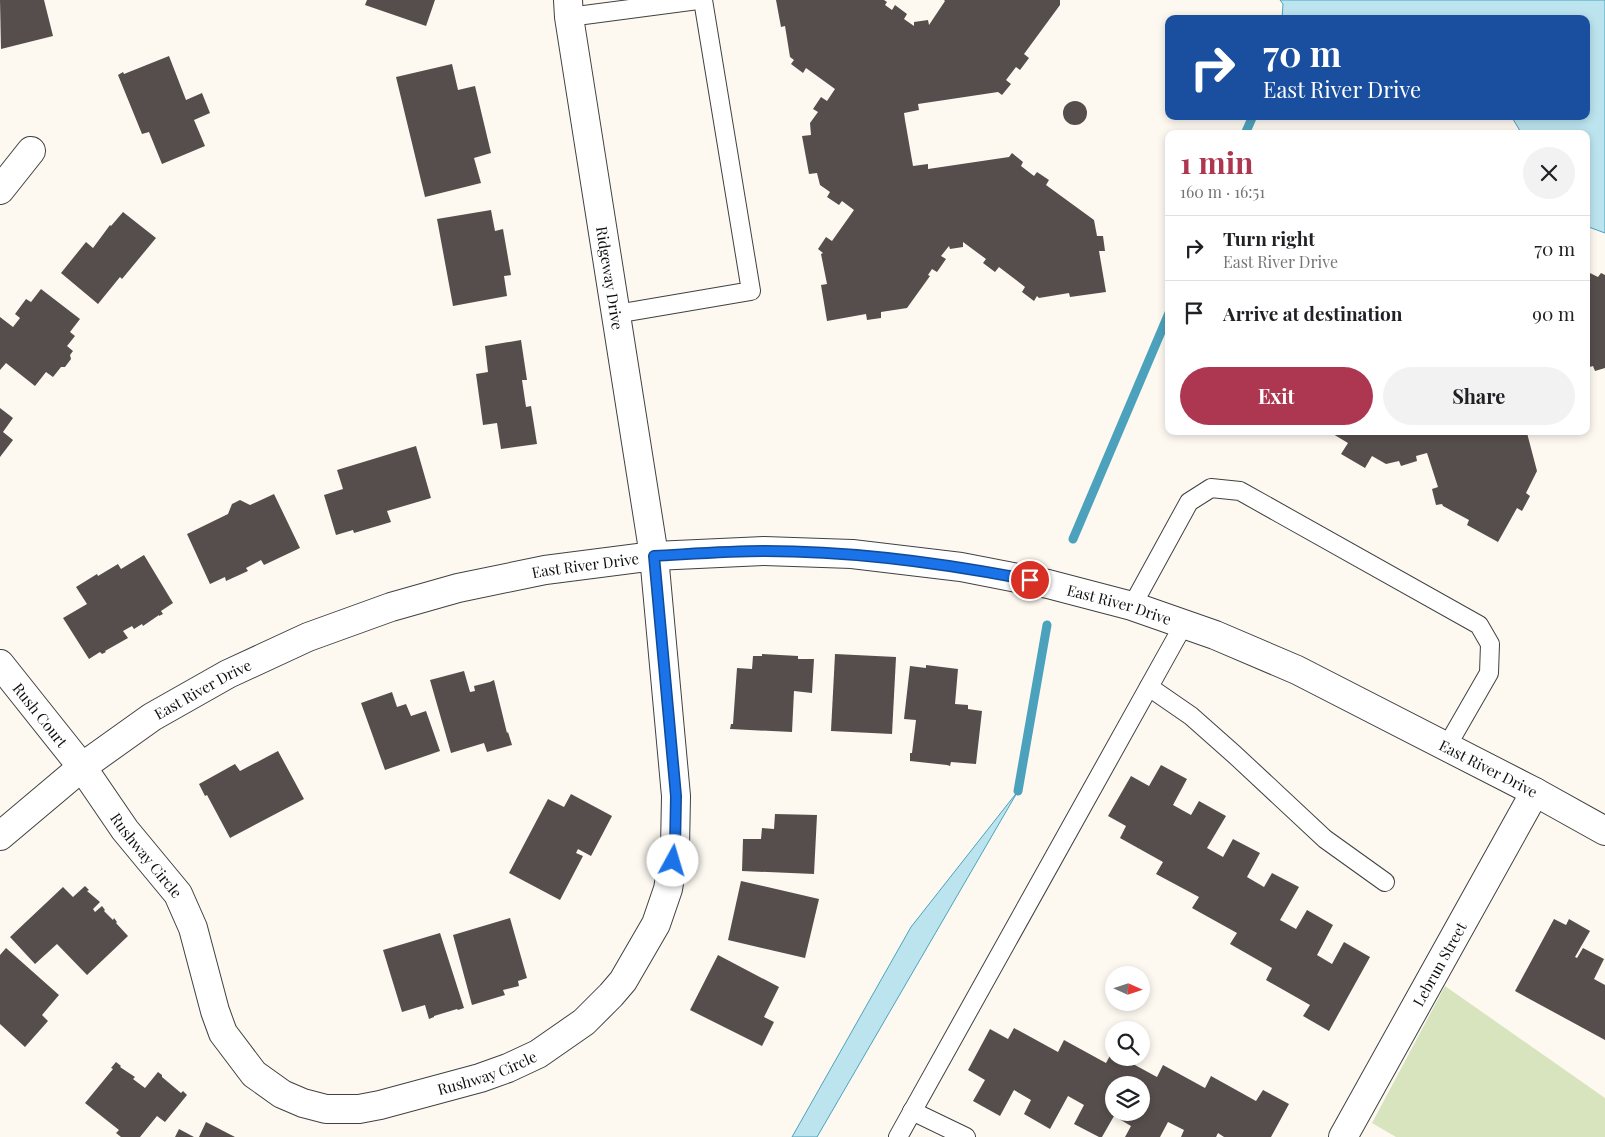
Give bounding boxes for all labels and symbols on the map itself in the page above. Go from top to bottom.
street label: Ridgeway Drive [592,225,628,331]
street label: East River Drive [530,548,640,583]
pin [1009,559,1051,601]
street label: East River Drive [1065,579,1174,629]
street label: East River Drive [150,655,254,724]
street label: Rush Court [9,678,73,752]
street label: East River Drive [1436,735,1541,802]
street label: Rushway Circle [106,809,187,902]
position arrow [646,834,698,886]
street label: Lebrun Street [1408,918,1471,1010]
north arrow [1105,966,1150,1011]
street label: Rushway Circle [435,1046,540,1099]

